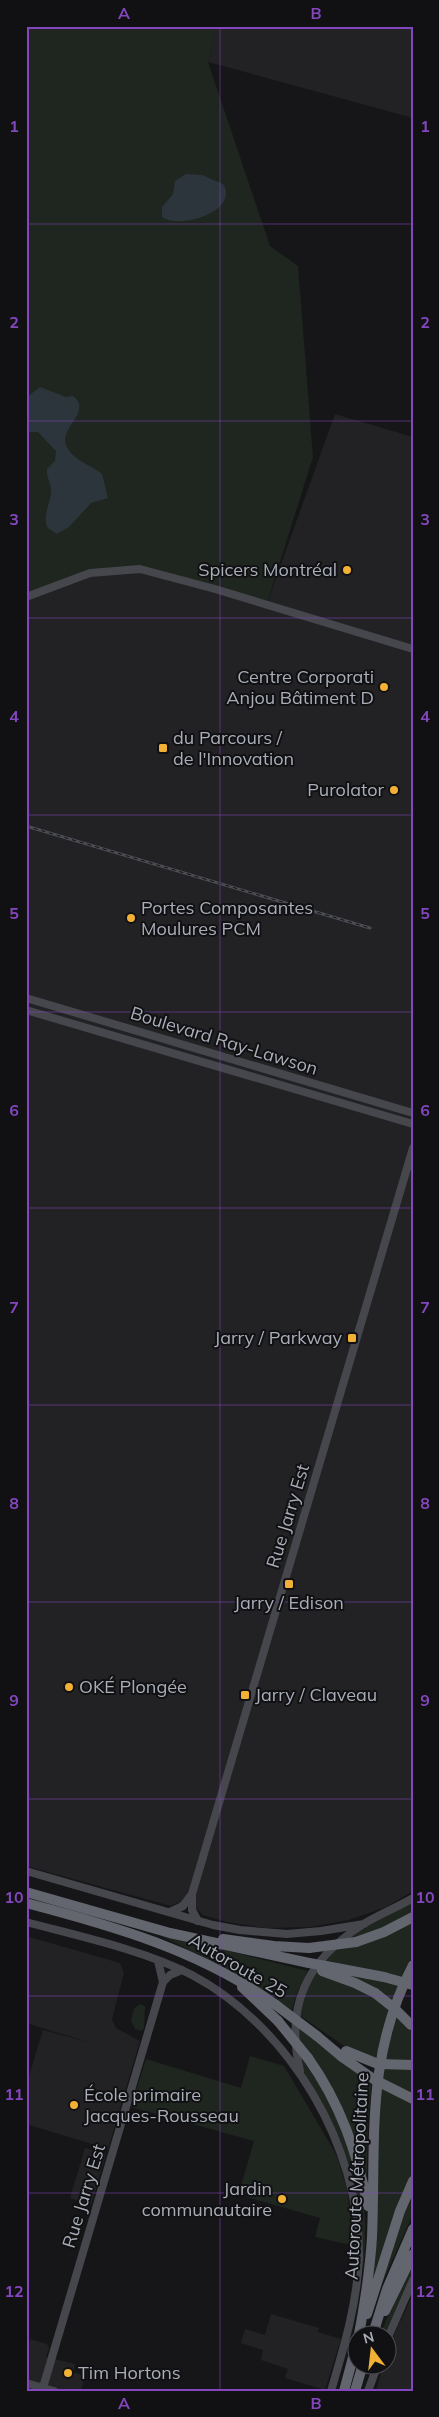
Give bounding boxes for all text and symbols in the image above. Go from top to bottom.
text: A [118,3,130,23]
text: B [310,3,322,23]
text: 1 [9,116,19,136]
text: 1 [420,116,430,136]
text: 2 [9,312,19,332]
text: 2 [420,312,430,332]
text: 3 [9,509,19,529]
text: 3 [420,509,430,529]
place label: Spicers Montréal [198,558,337,581]
marker: Spicers Montréal [341,564,353,576]
place label: Centre Corporati Anjou Bâtiment D [226,665,374,709]
marker: Centre Corporati Anjou Bâtiment D [378,681,390,693]
text: 4 [9,706,19,726]
text: 4 [420,706,430,726]
place label: du Parcours / de l'Innovation [173,726,294,770]
marker: du Parcours / de l'Innovation [157,742,169,754]
place label: Purolator [307,778,384,801]
marker: Purolator [388,784,400,796]
place label: Portes Composantes Moulures PCM [141,896,313,940]
text: 5 [9,903,19,923]
text: 5 [420,903,430,923]
marker: Portes Composantes Moulures PCM [125,912,137,924]
street label: Boulevard Ray-Lawson [128,1001,321,1080]
text: 6 [9,1100,19,1120]
text: 6 [420,1100,430,1120]
text: 7 [9,1297,19,1317]
text: 7 [420,1297,430,1317]
place label: Jarry / Parkway [214,1326,342,1349]
marker: Jarry / Parkway [346,1332,358,1344]
street label: Rue Jarry Est [261,1461,314,1571]
text: 8 [9,1493,19,1513]
text: 8 [420,1493,430,1513]
marker: Jarry / Edison [283,1578,295,1590]
place label: Jarry / Edison [234,1591,344,1614]
place label: OKÉ Plongée [79,1675,187,1698]
marker: OKÉ Plongée [63,1681,75,1693]
place label: Jarry / Claveau [255,1683,377,1706]
marker: Jarry / Claveau [239,1689,251,1701]
text: 9 [9,1690,19,1710]
text: 9 [420,1690,430,1710]
text: 10 [4,1887,24,1907]
text: 10 [415,1887,435,1907]
street label: Autoroute 25 [185,1928,292,2003]
street label: Autoroute Métropolitaine [340,2072,373,2280]
place label: École primaire Jacques-Rousseau [84,2083,239,2127]
text: 11 [4,2084,24,2104]
text: 11 [415,2084,435,2104]
marker: École primaire Jacques-Rousseau [68,2099,80,2111]
street label: Rue Jarry Est [57,2141,110,2251]
place label: Jardin communautaire [142,2177,272,2221]
marker: Jardin communautaire [276,2193,288,2205]
text: 12 [4,2281,24,2301]
text: 12 [415,2281,435,2301]
north arrow [346,2324,396,2374]
text: N [361,2327,376,2348]
place label: Tim Hortons [78,2361,181,2384]
marker: Tim Hortons [62,2367,74,2379]
text: A [118,2393,130,2413]
text: B [310,2393,322,2413]

